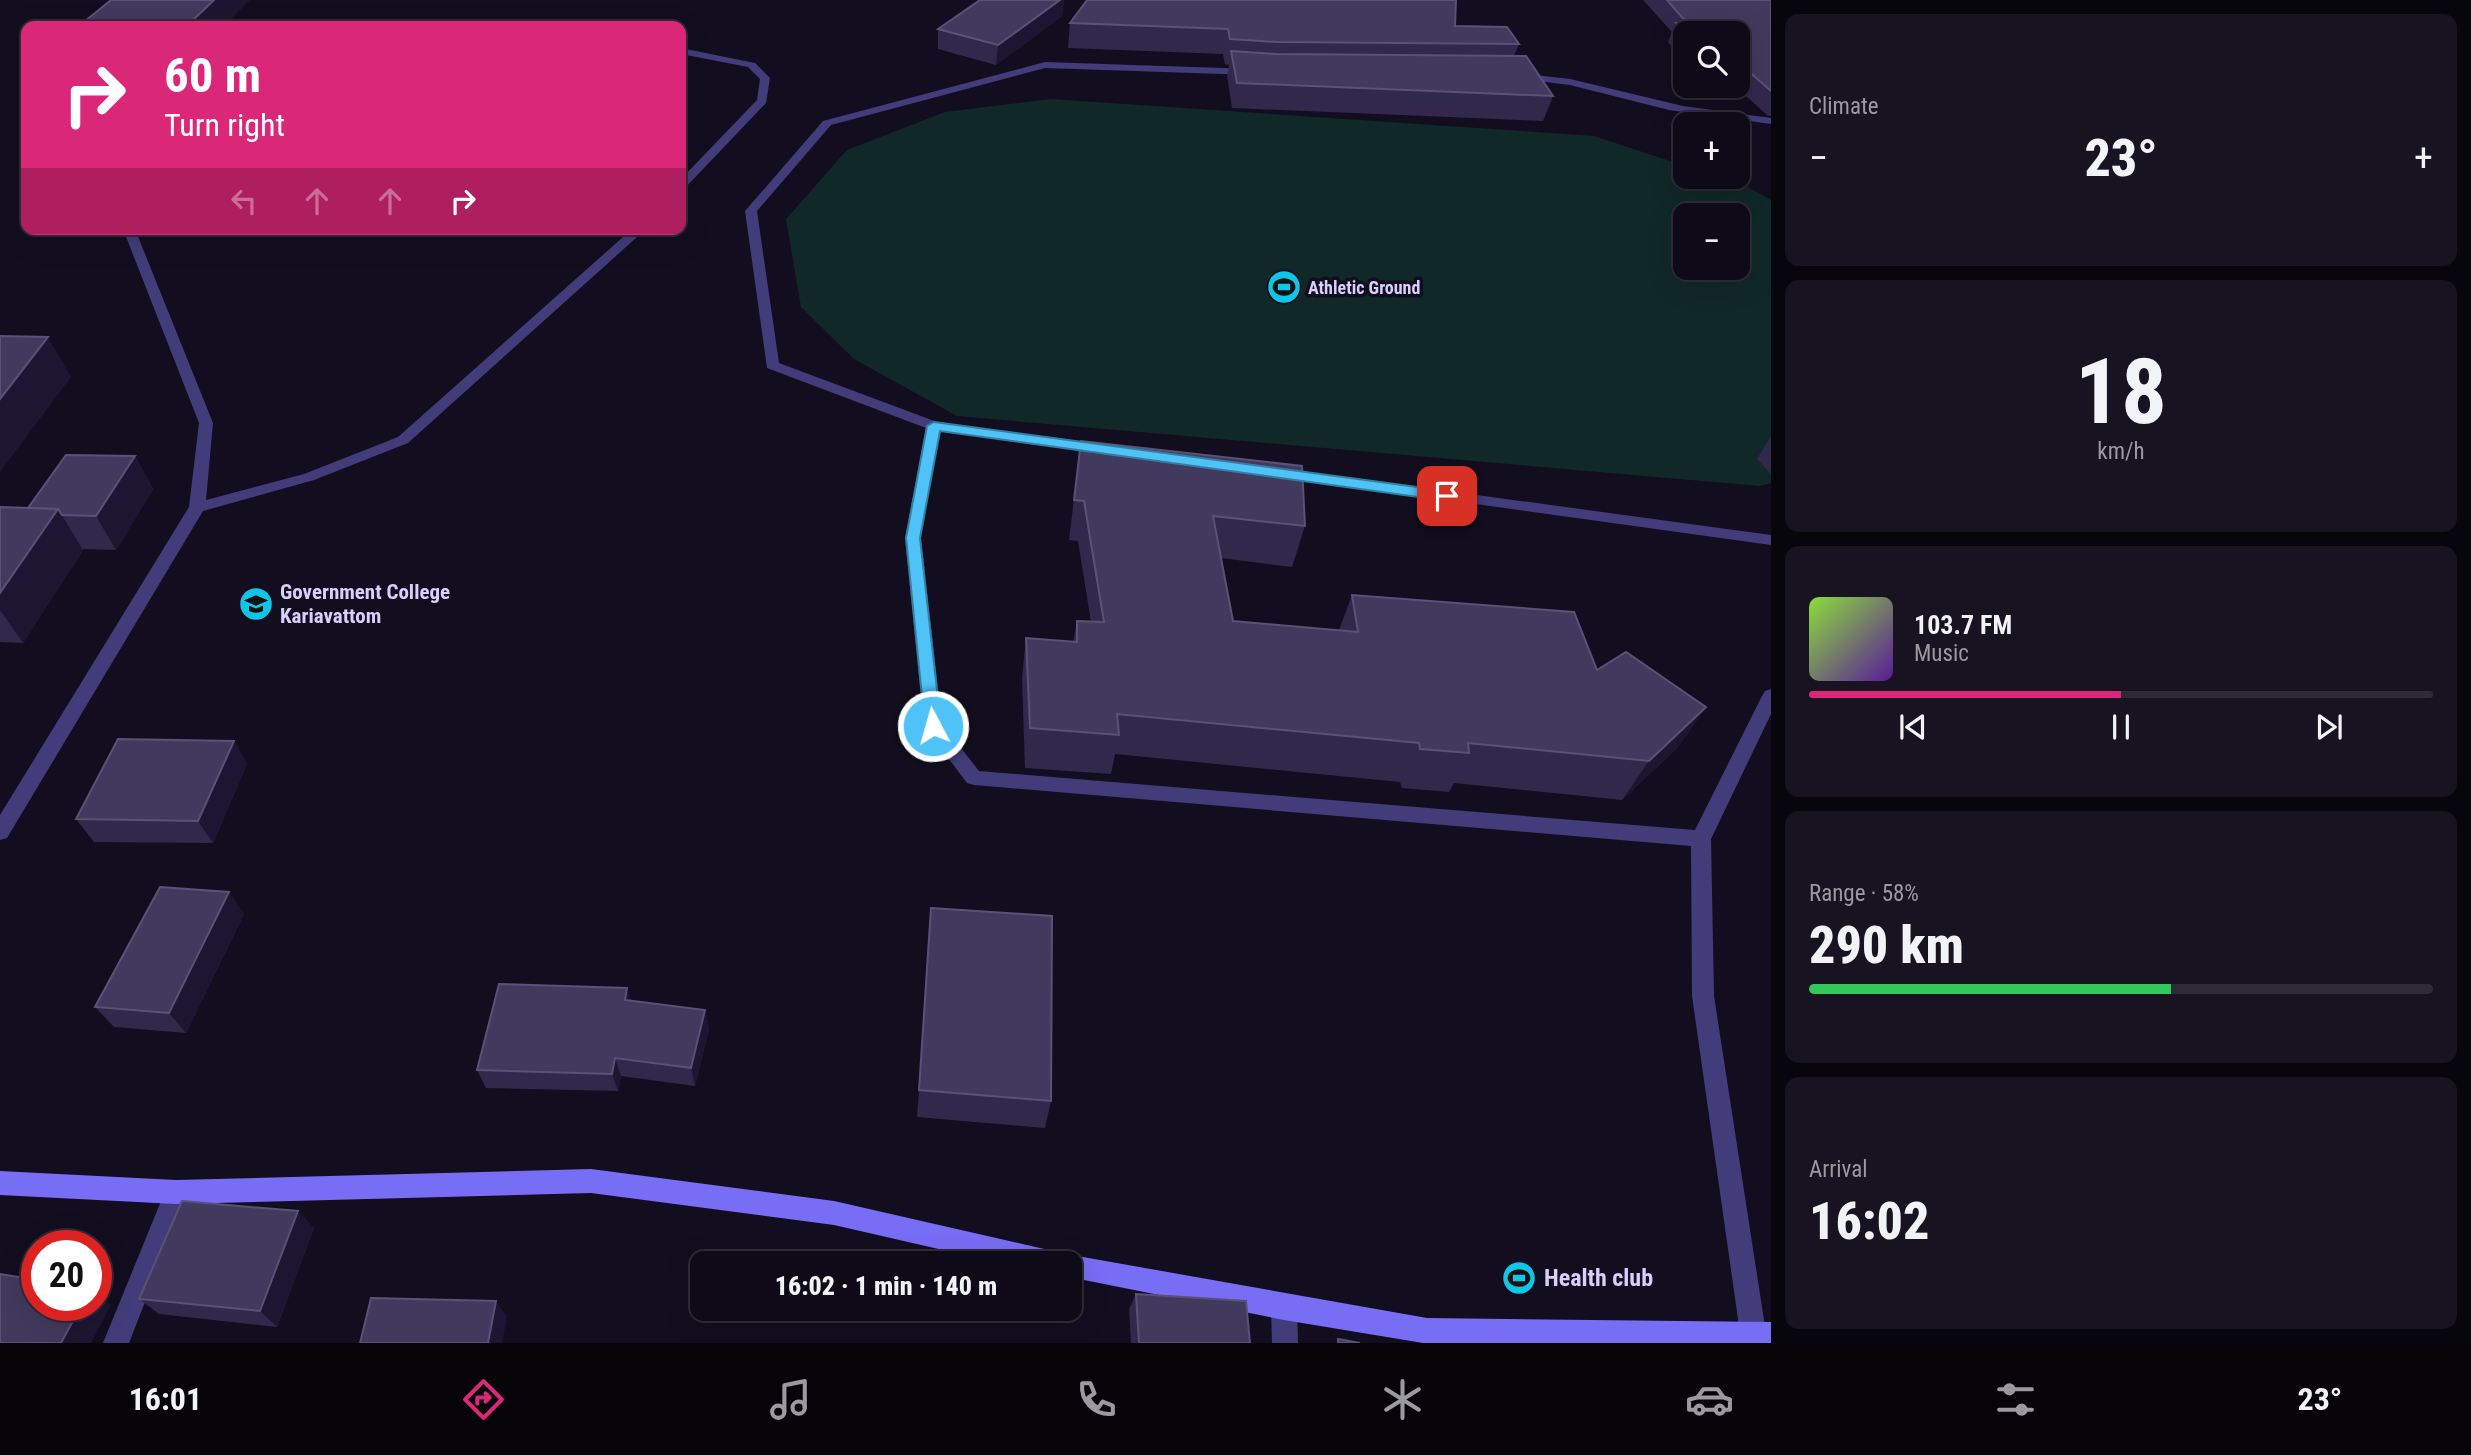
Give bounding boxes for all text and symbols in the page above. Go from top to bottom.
map controls [1673,21,1750,280]
button: search [1673,21,1750,98]
text: 60 m [164,47,261,104]
icon: right [49,49,140,140]
text: Climate [1809,93,1879,120]
text: Turn right [164,106,285,144]
button: + [1673,112,1750,189]
text: 23° [2084,128,2158,189]
text: − [1809,136,1828,180]
text: + [2414,136,2433,180]
icon: left [225,182,263,220]
icon: ahead [298,182,336,220]
icon: ahead [371,182,409,220]
icon: right [444,182,482,220]
button: − [1673,203,1750,280]
sports icon: Athletic Ground [1265,268,1303,306]
place label: Athletic Ground [1308,277,1420,298]
text: 18 [2075,339,2167,445]
text: km/h [2097,438,2145,465]
pin [1417,466,1477,526]
icon: arrive [1428,477,1466,515]
place label: Government College Kariavattom [280,580,450,628]
school or university icon: Government College Kariavattom [237,585,275,623]
text: 103.7 FM [1914,610,2012,640]
text: Music [1914,640,1969,667]
position arrow [896,689,970,763]
icon: previous [1894,708,1932,746]
icon: pause [2102,708,2140,746]
icon: next [2310,708,2348,746]
text: Range · 58% [1809,880,1919,907]
text: 290 km [1809,915,1964,976]
text: Arrival [1809,1156,1868,1183]
text: 16:02 [1809,1191,1929,1252]
speed limit sign: 20 [21,1230,112,1321]
sports icon: Health club [1500,1259,1538,1297]
place label: Health club [1544,1264,1653,1292]
text: 16:02 · 1 min · 140 m [775,1271,997,1301]
icon: directions [459,1375,508,1424]
icon: music [766,1375,815,1424]
icon: phone [1072,1375,1121,1424]
icon: climate [1378,1375,1427,1424]
icon: car [1685,1375,1734,1424]
icon: filters [1991,1375,2040,1424]
text: 16:01 [129,1380,202,1418]
text: 23° [2298,1380,2342,1418]

